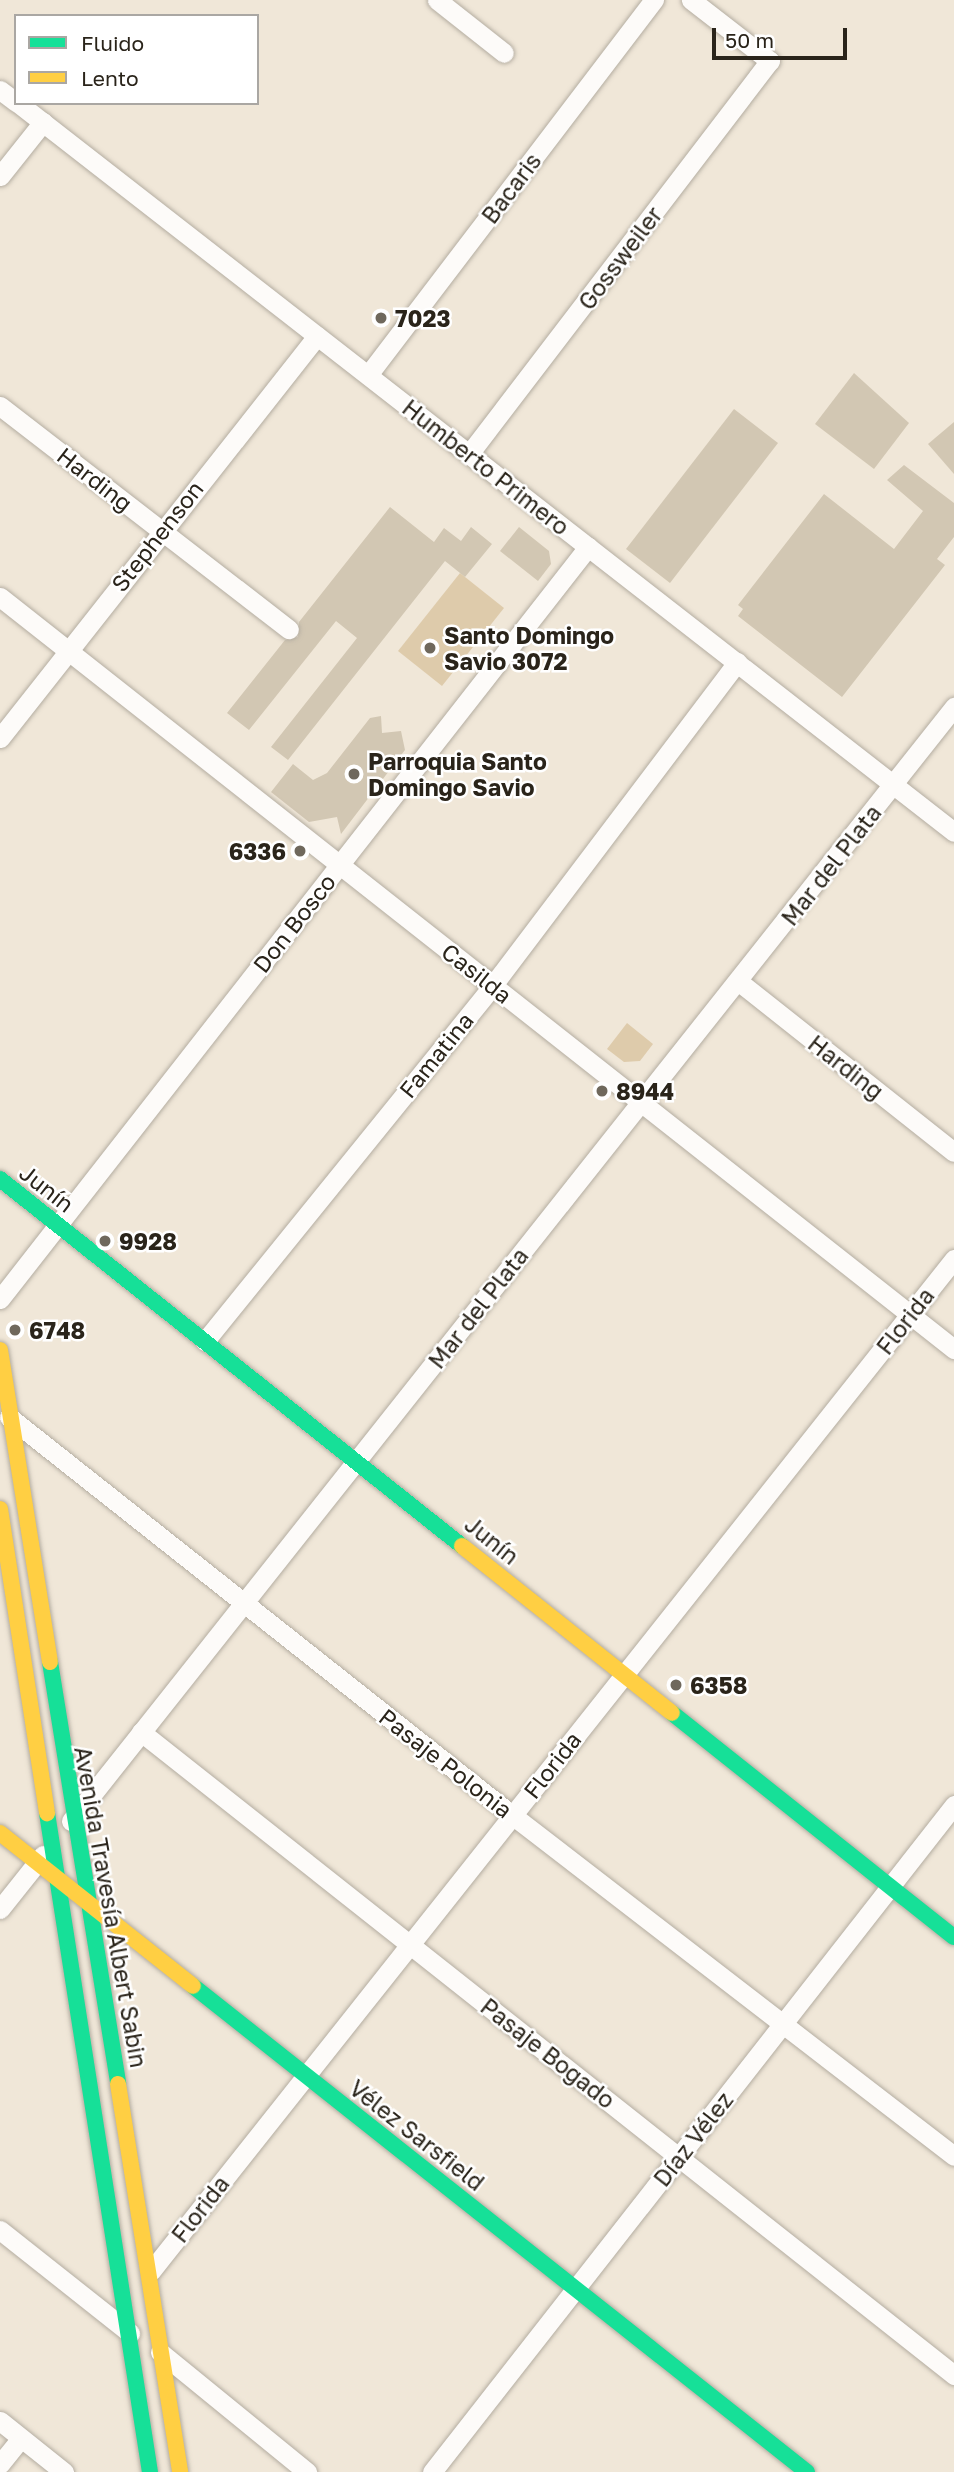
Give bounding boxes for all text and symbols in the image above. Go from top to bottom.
legend [14,14,259,105]
scale bar [716,14,851,58]
text: 50 m [725,27,774,53]
text: Fluido [81,30,144,56]
text: Lento [81,65,139,91]
street label: Bacaris [476,147,546,229]
street label: Gossweiler [572,201,668,315]
place label: 7023 [395,304,451,332]
marker: 7023 [373,310,389,326]
street label: Humberto Primero [397,393,575,541]
street label: Harding [52,441,138,517]
street label: Stephenson [105,475,209,597]
place label: Santo Domingo Savio 3072 [444,621,614,675]
marker: Santo Domingo Savio 3072 [422,640,438,656]
place label: Parroquia Santo Domingo Savio [368,747,547,801]
marker: Parroquia Santo Domingo Savio [346,766,362,782]
street label: Mar del Plata [775,799,887,931]
place label: 6336 [229,837,286,865]
marker: 6336 [292,843,308,859]
street label: Don Bosco [247,868,341,978]
street label: Casilda [436,937,518,1009]
street label: Famatina [393,1007,479,1103]
street label: Harding [803,1029,889,1105]
place label: 8944 [616,1077,674,1105]
marker: 8944 [594,1083,610,1099]
street label: Junín [14,1158,80,1218]
place label: 9928 [119,1227,177,1255]
marker: 9928 [97,1233,113,1249]
street label: Mar del Plata [422,1242,534,1374]
street label: Florida [870,1282,940,1360]
place label: 6748 [29,1316,85,1344]
marker: 6748 [7,1322,23,1338]
street label: Junín [460,1510,524,1570]
place label: 6358 [690,1671,747,1699]
marker: 6358 [668,1677,684,1693]
street label: Pasaje Polonia [374,1703,518,1823]
street label: Florida [517,1726,587,1804]
street label: Avenida Travesía Albert Sabin [69,1744,153,2070]
street label: Pasaje Bogado [475,1992,621,2114]
street label: Vélez Sarsfield [344,2074,490,2196]
street label: Díaz Vélez [648,2086,738,2192]
street label: Florida [165,2170,235,2248]

